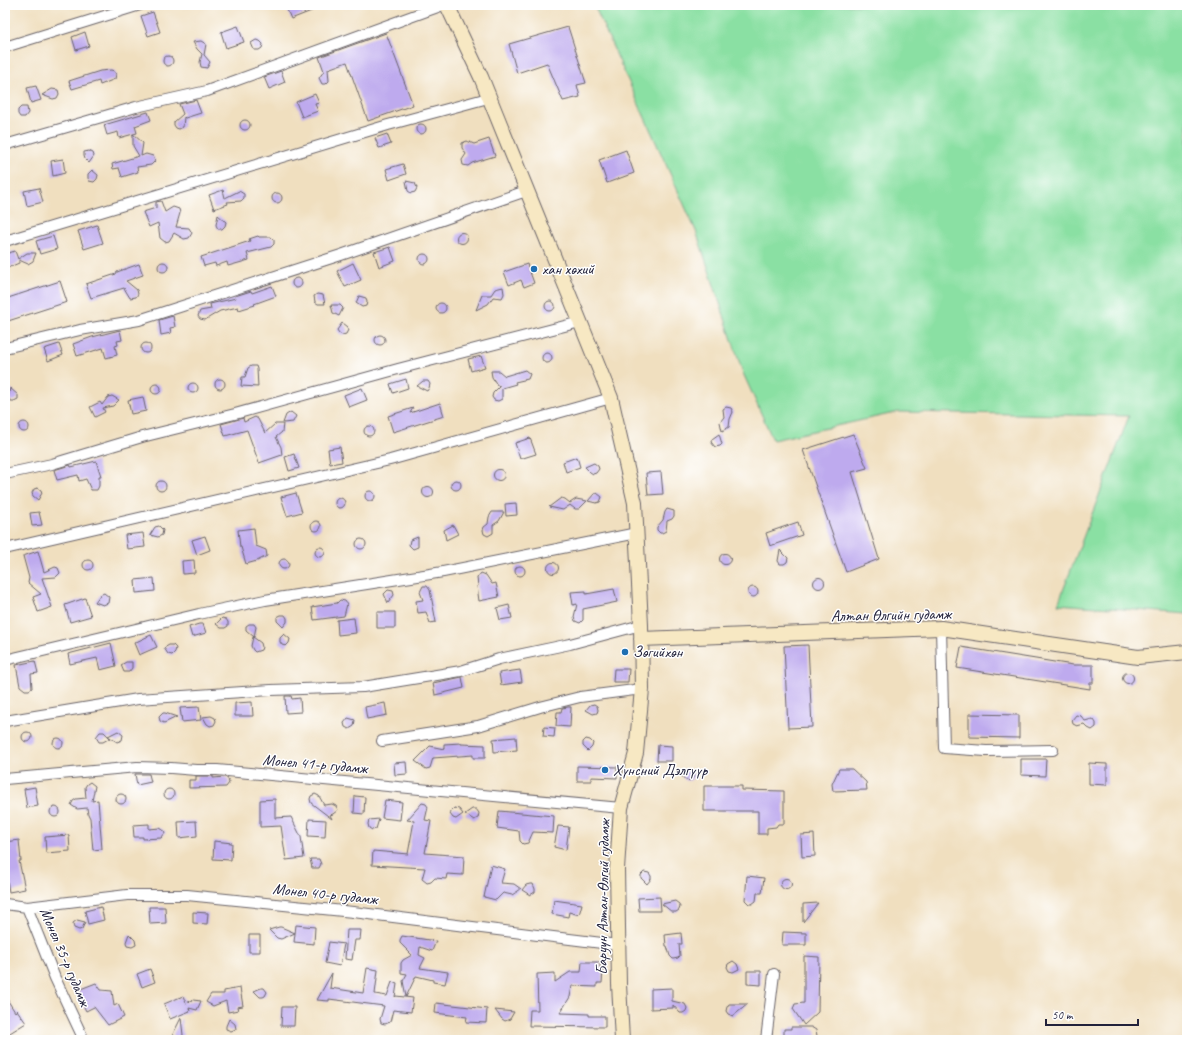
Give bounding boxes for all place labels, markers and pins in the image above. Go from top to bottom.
place label: хан хөхий [542,259,595,279]
marker: хан хөхий [529,264,539,274]
place label: Зөгийхөн [633,642,684,662]
marker: Зөгийхөн [620,647,630,657]
place label: Хүнсний Дэлгүүр [613,760,708,780]
marker: Хүнсний Дэлгүүр [600,765,610,775]

